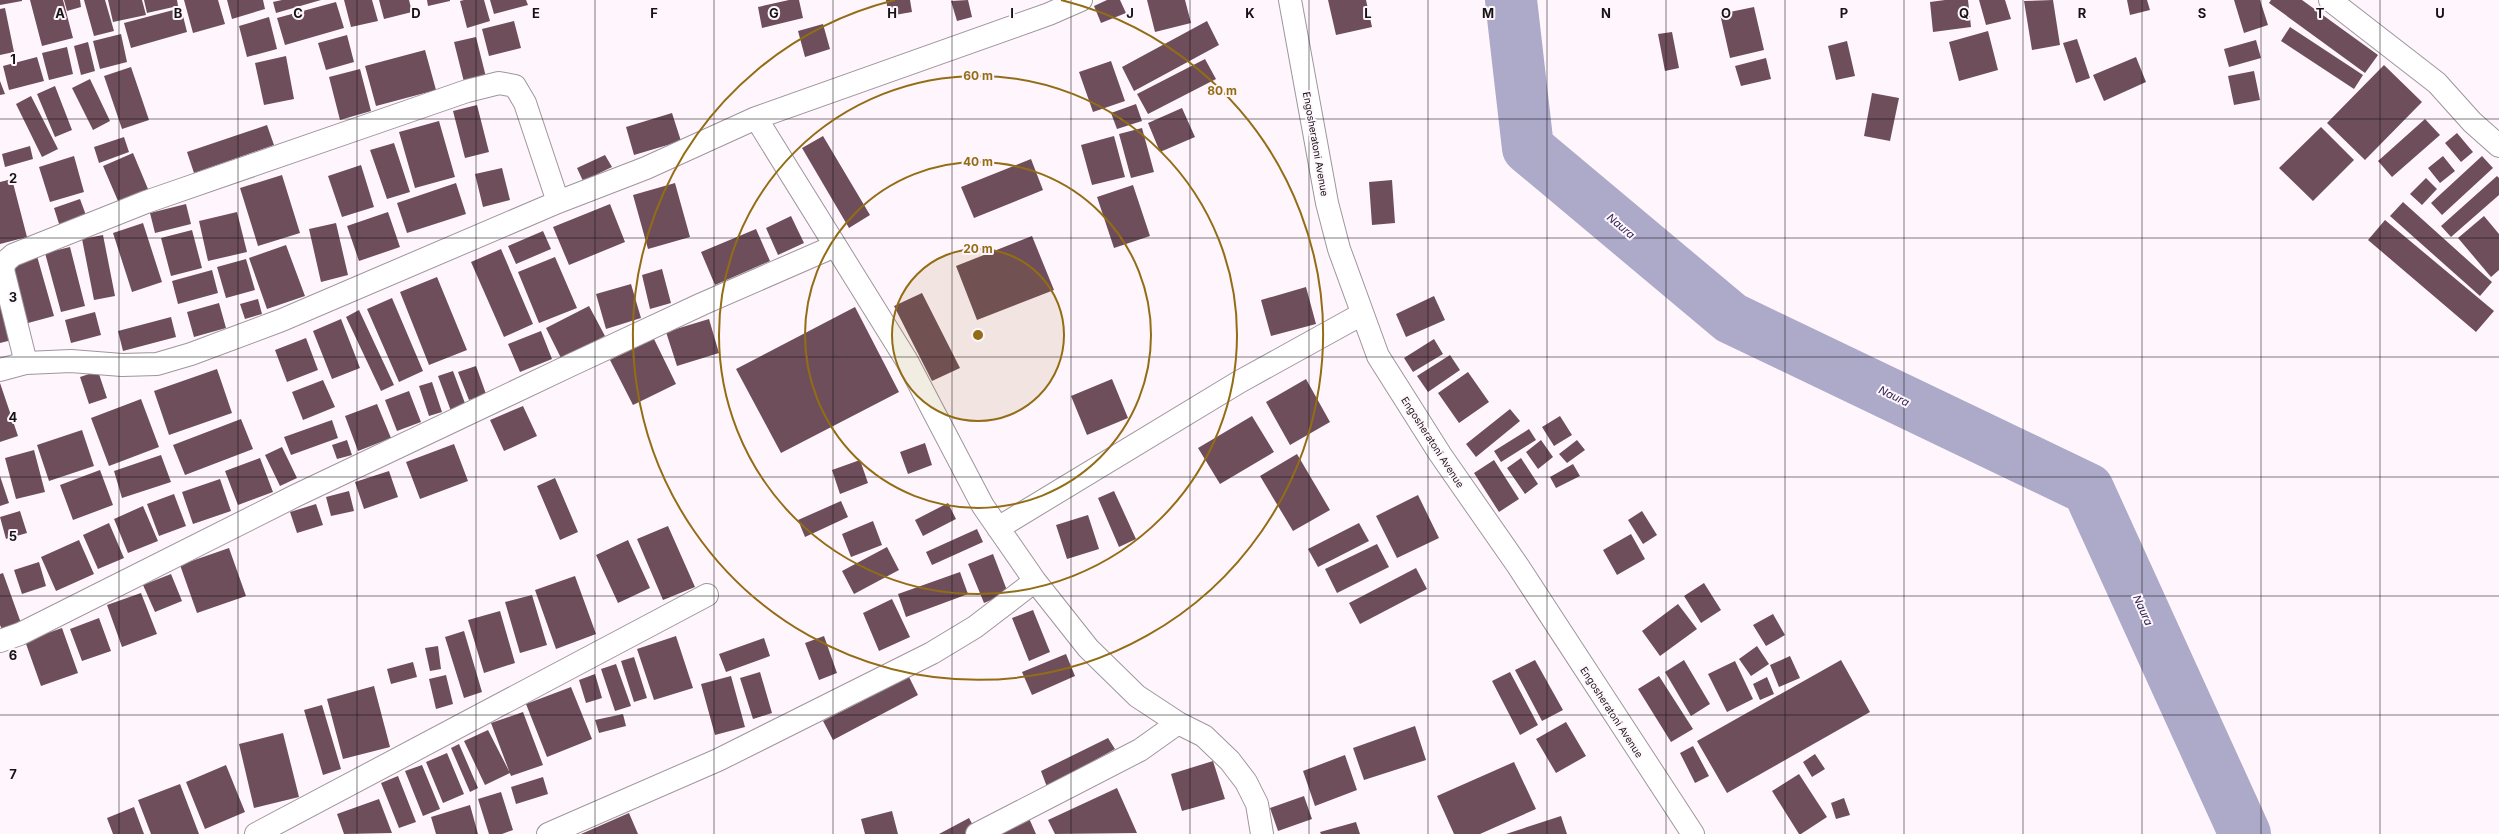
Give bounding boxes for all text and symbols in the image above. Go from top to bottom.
text: A [55,5,65,21]
text: B [174,5,183,21]
text: C [293,5,303,21]
text: D [411,5,421,21]
text: E [532,5,540,21]
text: F [650,5,658,21]
text: G [769,5,779,21]
text: H [887,5,897,21]
text: I [1010,5,1014,21]
text: J [1126,5,1134,21]
text: K [1245,5,1255,21]
text: L [1364,5,1372,21]
text: M [1482,5,1494,21]
text: N [1601,5,1611,21]
text: O [1721,5,1731,21]
text: P [1840,5,1848,21]
text: Q [1959,5,1969,21]
text: R [2078,5,2087,21]
text: S [2198,5,2206,21]
text: T [2316,5,2325,21]
text: U [2435,5,2445,21]
text: 1 [10,51,16,67]
text: 60 m [963,68,993,83]
text: 80 m [1207,83,1237,98]
street label: Engosheratoni Avenue [1301,91,1331,197]
text: 40 m [963,154,993,169]
text: 2 [9,170,17,186]
water label: Naura [1604,210,1638,242]
text: 20 m [963,241,993,256]
text: 3 [9,289,17,305]
centre of rings [971,328,985,342]
water label: Naura [1876,383,1912,409]
street label: Engosheratoni Avenue [1399,394,1467,490]
text: 4 [9,409,18,425]
text: 5 [9,528,17,544]
water label: Naura [2130,592,2156,628]
text: 6 [9,647,17,663]
street label: Engosheratoni Avenue [1578,664,1646,760]
text: 7 [9,766,17,782]

